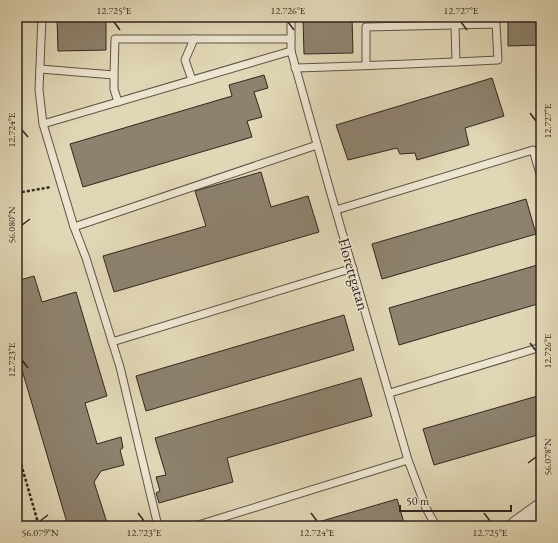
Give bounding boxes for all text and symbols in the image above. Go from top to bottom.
text: 12.725°E [97,4,132,17]
text: 12.726°E [271,4,306,17]
text: 12.727°E [444,4,479,17]
text: 12.727°E [541,103,554,138]
text: 12.724°E [5,112,18,147]
text: 56.080°N [5,206,18,244]
street label: Florettgatan [333,235,374,314]
text: 12.726°E [541,333,554,368]
text: 12.723°E [5,342,18,377]
text: 56.078°N [541,438,554,476]
scale bar [400,487,511,513]
text: 50 m [406,493,430,509]
text: 56.079°N [21,526,59,539]
text: 12.723°E [127,526,162,539]
text: 12.724°E [300,526,335,539]
text: 12.725°E [473,526,508,539]

